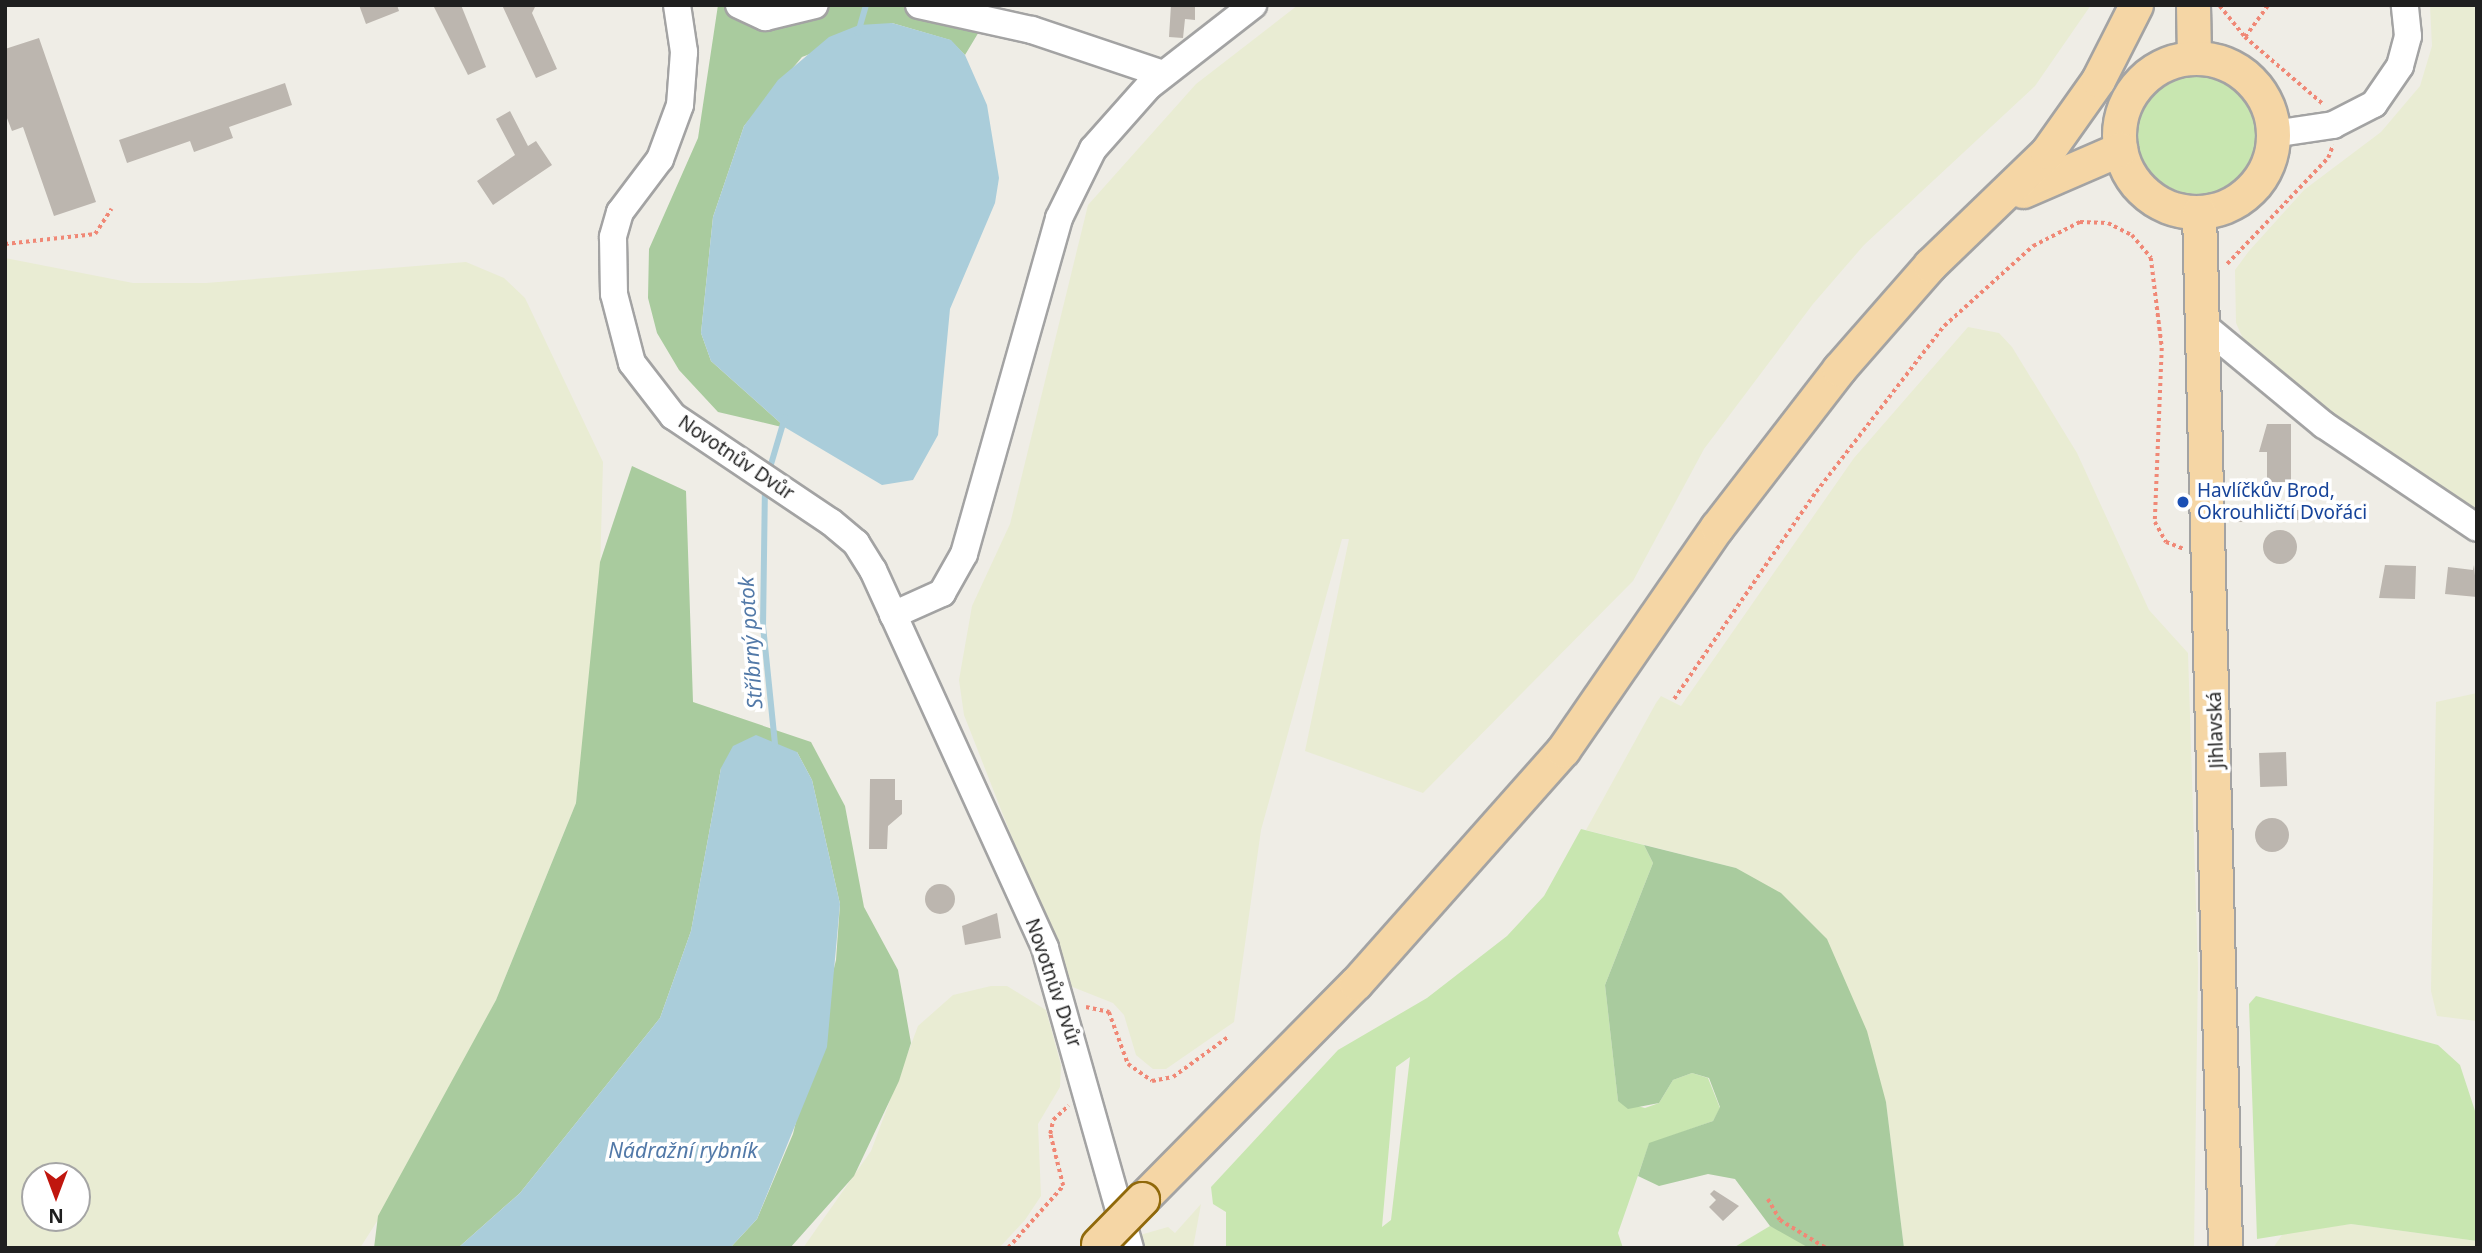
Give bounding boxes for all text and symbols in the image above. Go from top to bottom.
street label: Novotnův Dvůr [674,411,798,505]
place label: Havlíčkův Brod, Okrouhličtí Dvořáci [2197,480,2367,524]
marker: Havlíčkův Brod, Okrouhličtí Dvořáci [2175,494,2191,510]
water label: Stříbrný potok [733,576,767,710]
street label: Jihlavská [2203,691,2229,769]
street label: Novotnův Dvůr [1020,916,1086,1050]
water label: Nádražní rybník [608,1137,758,1163]
north arrow [21,1162,91,1232]
text: N [48,1203,64,1229]

